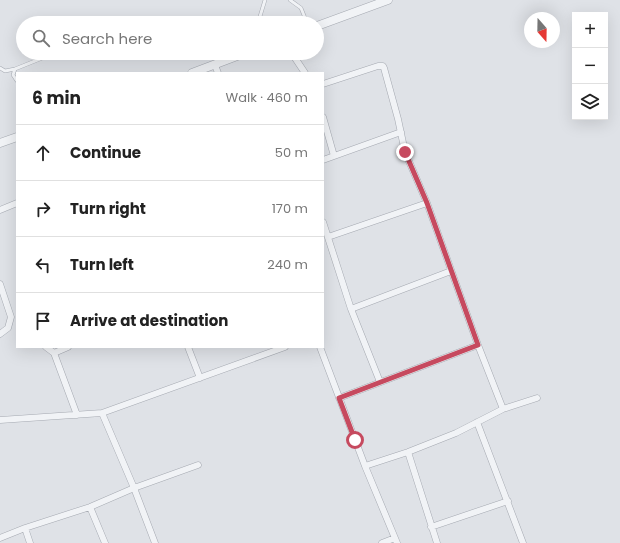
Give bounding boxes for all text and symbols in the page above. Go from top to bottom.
north arrow [524,12,560,48]
map controls [572,12,608,120]
button: + [572,12,608,48]
search box [16,16,324,60]
icon: search [30,27,52,49]
text: Search here [62,28,152,49]
button: − [572,48,608,84]
button: layers [572,84,608,120]
text: 6 min [32,86,81,110]
text: Walk · 460 m [225,88,308,107]
icon: ahead [32,142,54,164]
text: Continue [70,142,141,163]
text: 50 m [275,143,308,162]
route end [396,143,414,161]
icon: right [32,198,54,220]
text: Turn right [70,198,146,219]
text: 170 m [272,199,308,218]
icon: left [32,254,54,276]
text: Turn left [70,254,134,275]
text: 240 m [267,255,308,274]
icon: arrive [32,310,54,332]
text: Arrive at destination [70,310,228,331]
route start [346,431,364,449]

